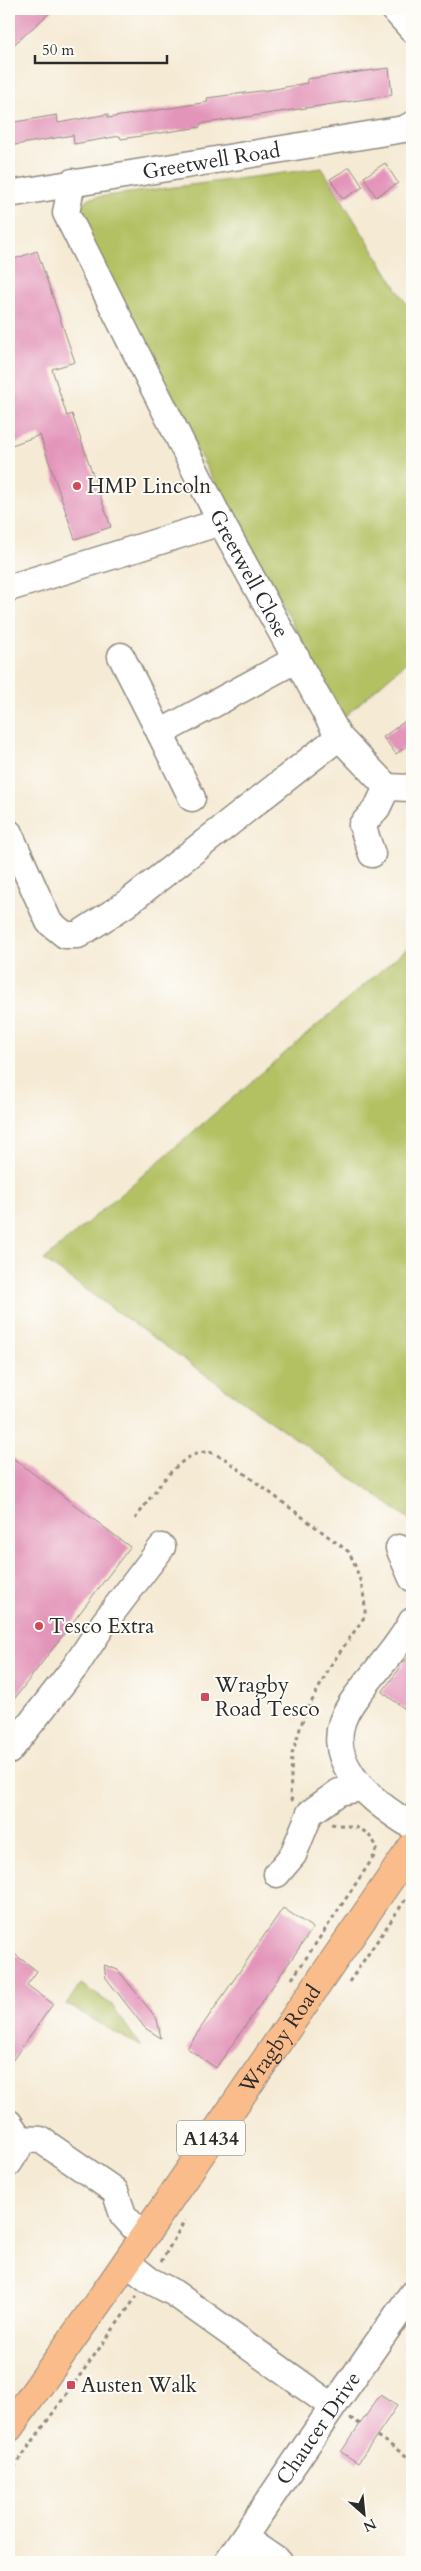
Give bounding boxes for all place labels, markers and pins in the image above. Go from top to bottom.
place label: HMP Lincoln [87,472,211,501]
marker: HMP Lincoln [71,480,83,492]
place label: Tesco Extra [49,1612,154,1641]
marker: Tesco Extra [33,1620,45,1632]
place label: Wragby Road Tesco [214,1671,320,1724]
marker: Wragby Road Tesco [199,1691,211,1703]
place label: Austen Walk [81,2371,198,2400]
marker: Austen Walk [65,2379,77,2391]

